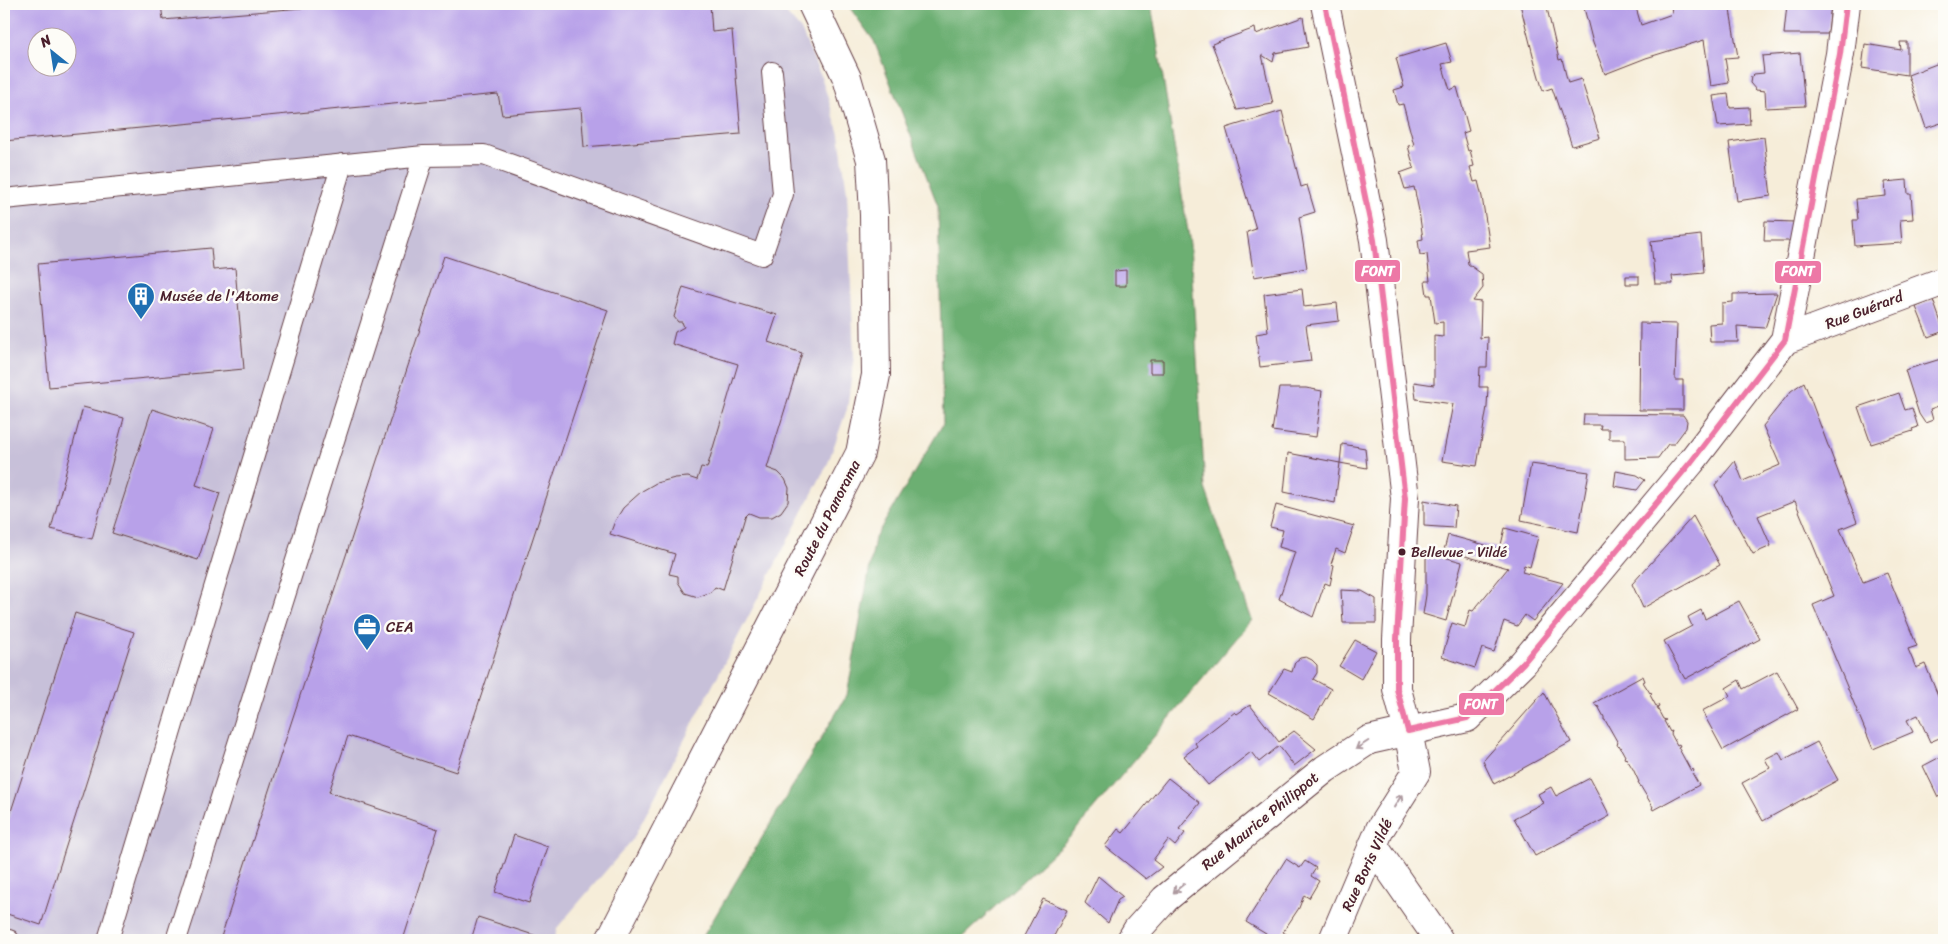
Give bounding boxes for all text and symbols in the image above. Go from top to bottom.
north arrow [28,28,78,78]
text: N [34,28,56,55]
line badge: FONT [1354,259,1401,283]
text: FONT [1360,259,1396,284]
text: FONT [1780,259,1816,284]
line badge: FONT [1774,260,1822,284]
building icon: Musée de l'Atome [126,281,156,320]
place label: Musée de l'Atome [160,283,279,309]
street label: Rue Guérard [1821,283,1908,337]
street label: Route du Panorama [787,455,868,581]
place label: Bellevue - Vildé [1411,540,1507,565]
marker: Bellevue - Vildé [1397,547,1407,557]
office icon: CEA [352,612,382,651]
place label: CEA [386,614,413,640]
line badge: FONT [1458,692,1505,716]
text: FONT [1463,692,1499,717]
one-way arrow [1355,740,1369,750]
street label: Rue Maurice Philippot [1195,765,1325,877]
one-way arrow [1393,795,1403,809]
street label: Rue Boris Vildé [1334,814,1400,916]
one-way arrow [1173,882,1186,893]

